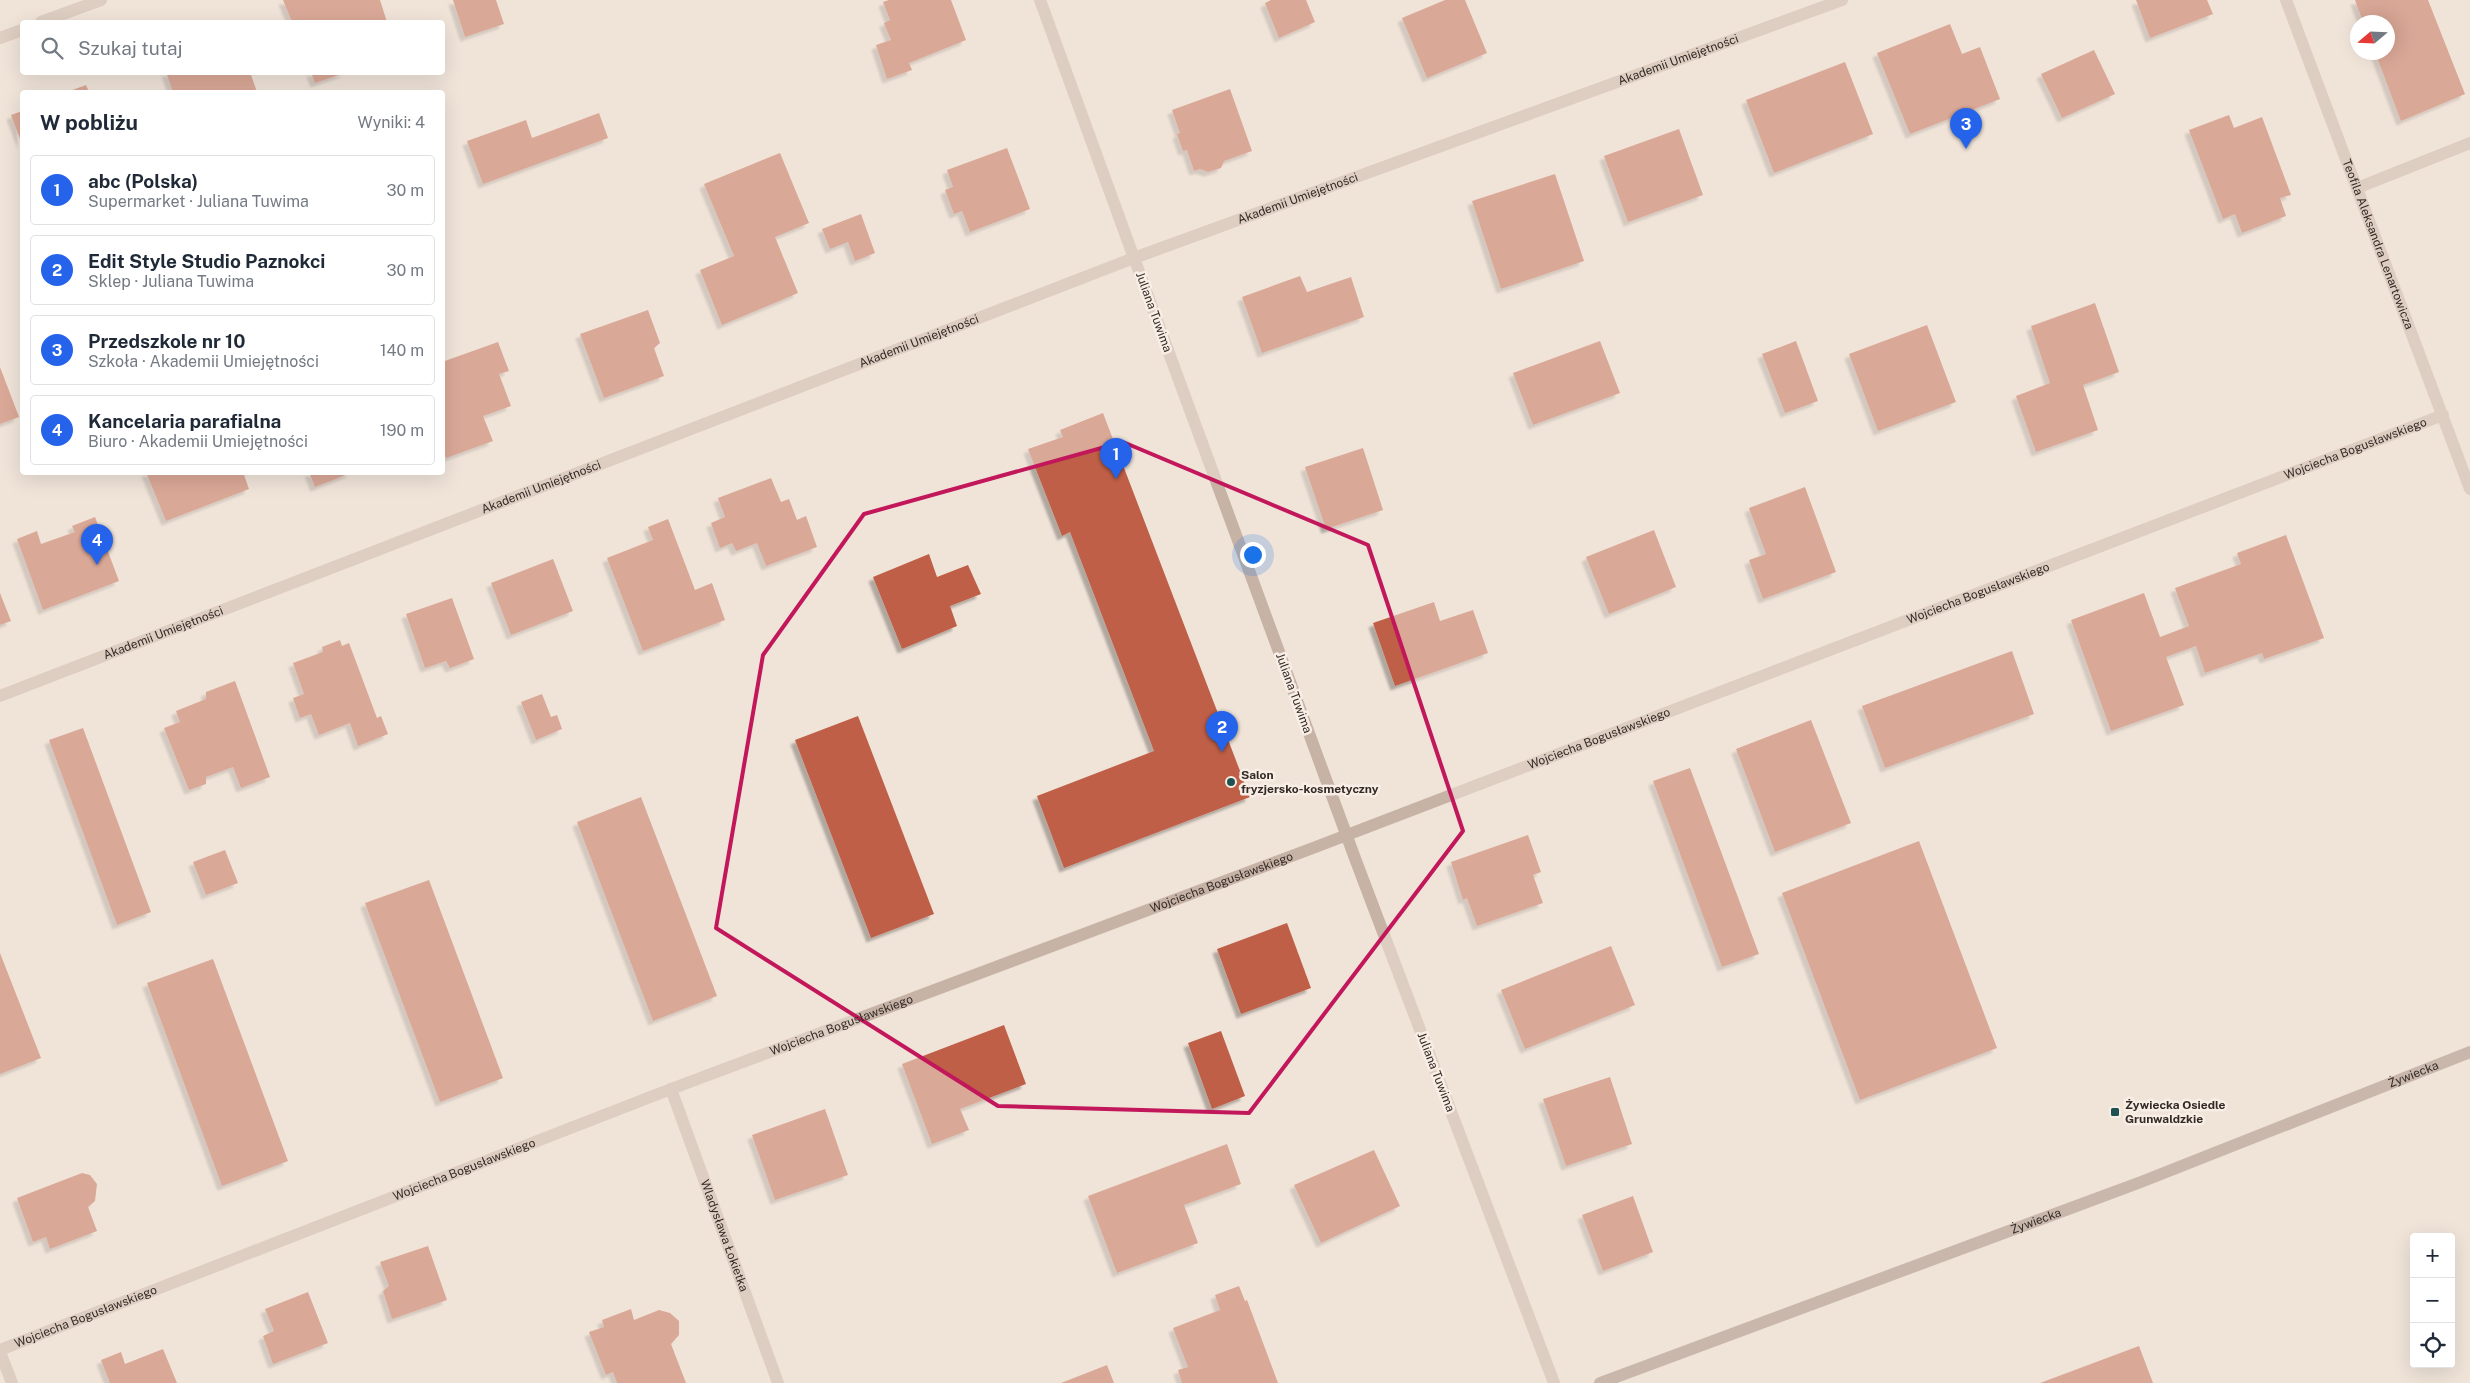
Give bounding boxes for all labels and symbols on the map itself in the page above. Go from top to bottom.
north arrow [2350,15,2395,60]
street label: Akademii Umiejętności [1616,31,1740,88]
pin: 3 [1950,108,1982,149]
street label: Teofila Aleksandra Lenartowicza [2340,157,2416,331]
street label: Akademii Umiejętności [1235,170,1360,227]
street label: Juliana Tuwima [1133,270,1175,354]
street label: Akademii Umiejętności [857,312,981,371]
street label: Wojciecha Bogusławskiego [2282,415,2429,482]
pin: 1 [1100,438,1132,479]
street label: Akademii Umiejętności [479,458,603,516]
pin: 4 [81,524,113,565]
your location [1240,542,1266,568]
street label: Wojciecha Bogusławskiego [1905,559,2052,627]
street label: Akademii Umiejętności [101,603,225,662]
street label: Juliana Tuwima [1273,651,1315,735]
street label: Wojciecha Bogusławskiego [1526,705,1672,772]
pin: 2 [1206,711,1238,752]
place label: Salon fryzjersko-kosmetyczny [1241,768,1379,796]
marker: Salon fryzjersko-kosmetyczny [1225,776,1237,788]
street label: Wojciecha Bogusławskiego [1148,849,1295,916]
street label: Wojciecha Bogusławskiego [768,992,915,1058]
street label: Juliana Tuwima [1414,1030,1458,1114]
street label: Żywiecka [2386,1058,2441,1091]
place label: Żywiecka Osiedle Grunwaldzkie [2125,1098,2226,1126]
marker: Żywiecka Osiedle Grunwaldzkie [2109,1106,2121,1118]
street label: Wojciecha Bogusławskiego [391,1135,538,1203]
street label: Wladysława Łokietka [698,1178,751,1294]
street label: Żywiecka [2009,1205,2063,1237]
street label: Wojciecha Bogusławskiego [13,1283,159,1351]

